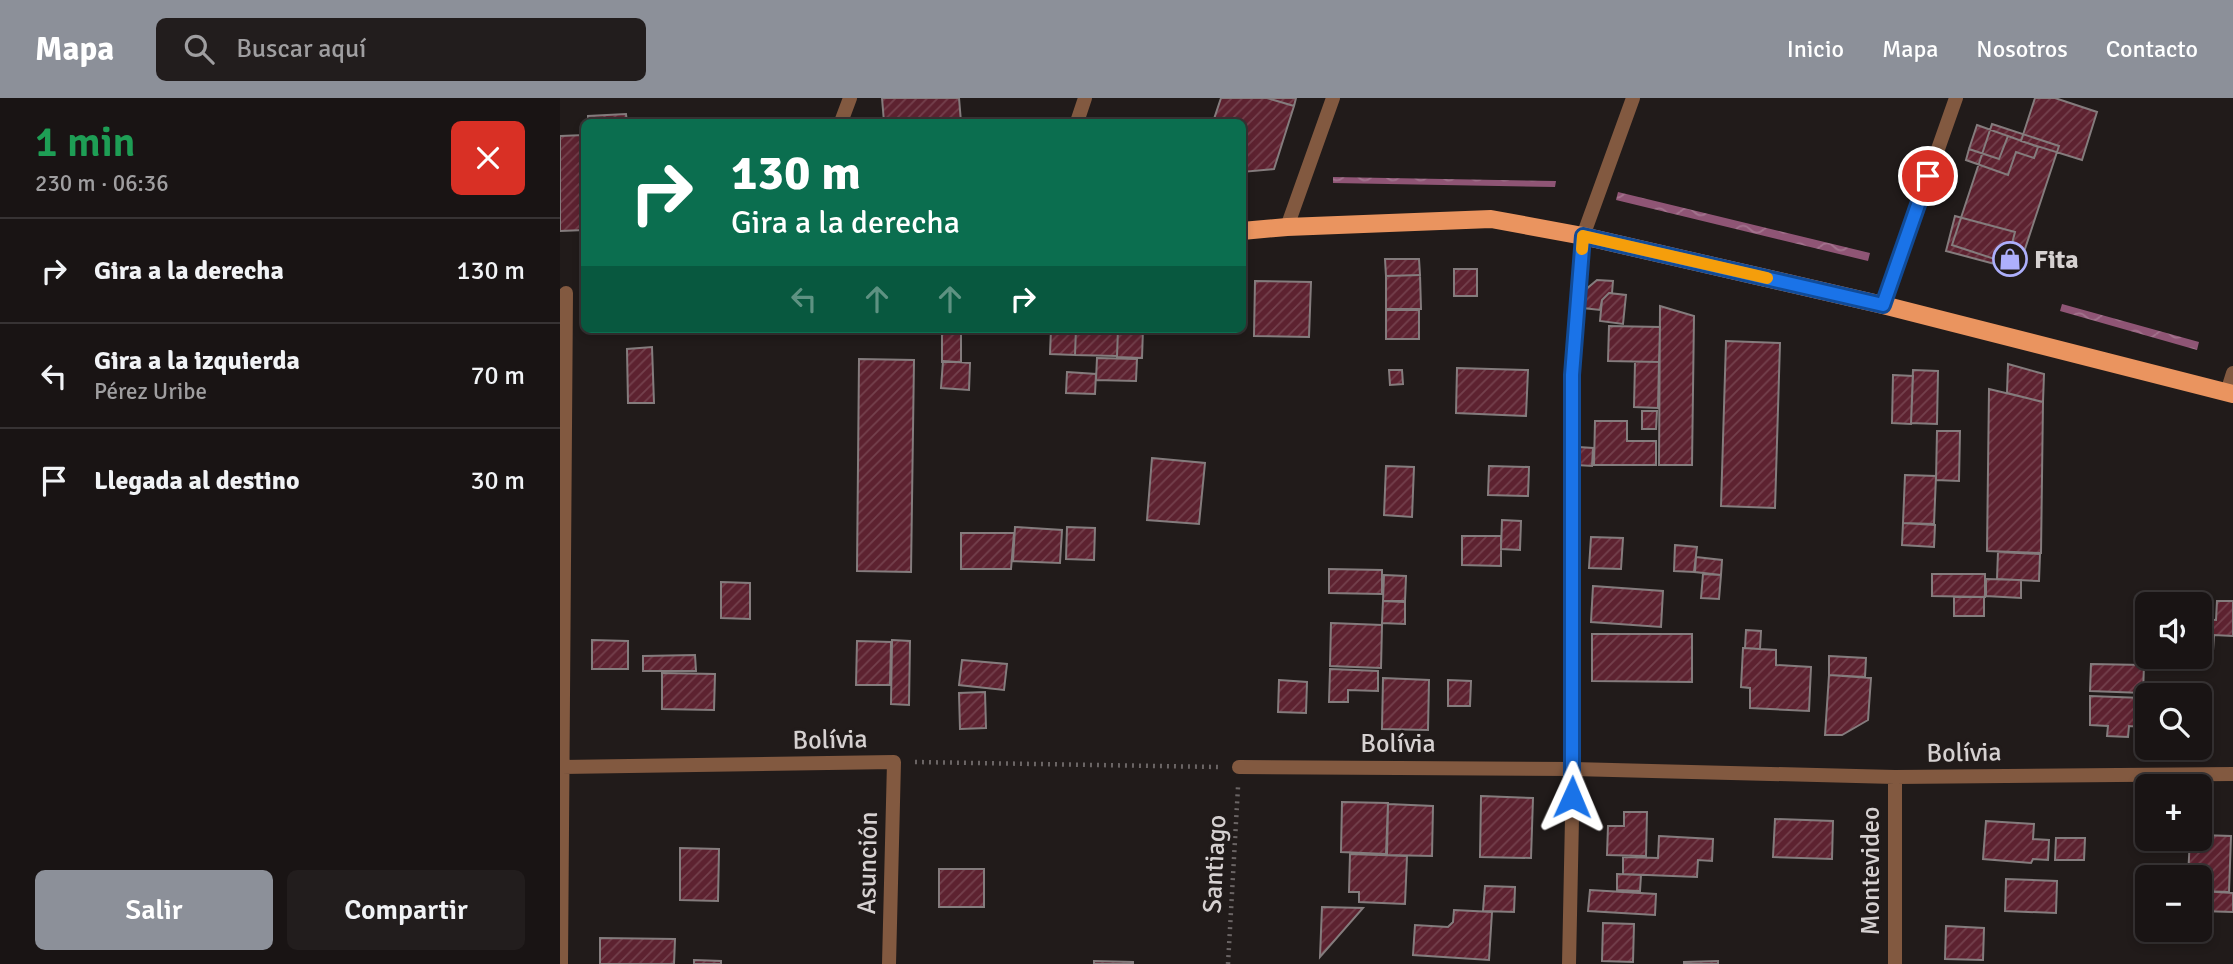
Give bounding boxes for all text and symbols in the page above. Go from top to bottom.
search box [156,18,646,81]
text: Mapa [35,29,114,70]
icon: search [180,30,218,68]
text: Buscar aquí [236,33,366,65]
text: Inicio [1787,34,1844,64]
text: Mapa [1882,34,1938,64]
text: Nosotros [1976,34,2068,64]
text: Contacto [2106,34,2198,64]
text: 1 min [35,117,136,168]
button: close [451,121,525,195]
text: 130 m [731,143,861,203]
pin [1898,146,1958,206]
icon: right [616,147,707,238]
icon: arrive [1909,157,1947,195]
text: 230 m · 06:36 [35,169,169,198]
text: Gira a la derecha [731,203,960,242]
shop icon: Fita [1991,240,2029,278]
place label: Fita [2034,244,2079,276]
icon: right [35,252,73,290]
text: Gira a la derecha [94,255,284,287]
text: 130 m [456,255,525,287]
icon: left [785,280,823,318]
icon: ahead [858,280,896,318]
icon: ahead [931,280,969,318]
icon: right [1004,280,1042,318]
text: Gira a la izquierda [94,345,300,377]
icon: left [35,357,73,395]
text: 70 m [470,360,525,392]
text: Pérez Uribe [94,377,207,406]
icon: arrive [35,462,73,500]
text: Llegada al destino [94,465,300,497]
text: 30 m [470,465,525,497]
map controls [2135,592,2212,942]
button: sound [2135,592,2212,669]
button: search [2135,683,2212,760]
street label: Bolívia [792,723,868,757]
street label: Bolívia [1360,728,1436,760]
street label: Bolívia [1926,736,2002,770]
position arrow [1535,760,1609,834]
button: + [2135,774,2212,851]
street label: Montevideo [1855,806,1887,936]
street label: Asunción [851,811,885,915]
street label: Santiago [1196,814,1234,914]
button: − [2135,865,2212,942]
button: Salir [35,870,273,950]
button: Compartir [287,870,525,950]

